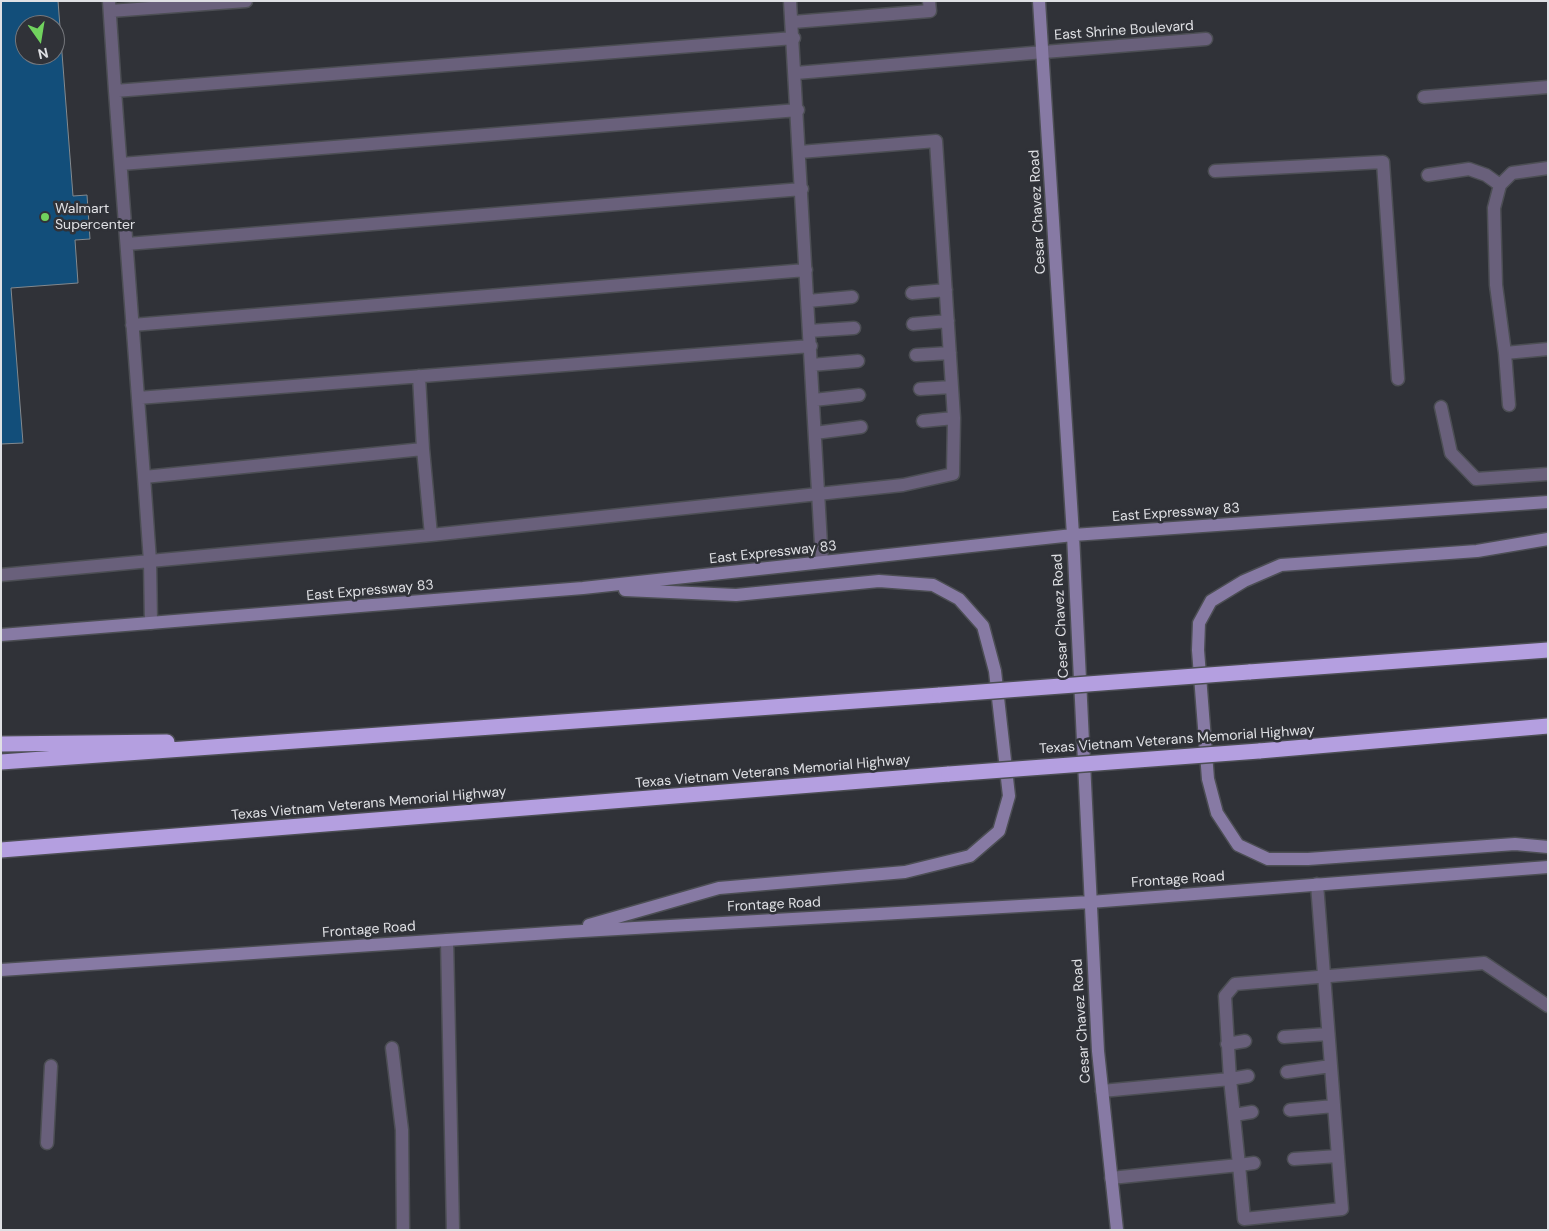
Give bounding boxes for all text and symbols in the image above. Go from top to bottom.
north arrow [15,15,65,65]
street label: East Shrine Boulevard [1054,18,1194,44]
text: N [36,44,50,64]
street label: Cesar Chavez Road [1026,149,1050,275]
place label: Walmart Supercenter [55,201,135,233]
marker: Walmart Supercenter [39,211,51,223]
street label: East Expressway 83 [1112,500,1240,526]
street label: East Expressway 83 [709,538,837,568]
street label: Cesar Chavez Road [1049,553,1073,679]
street label: East Expressway 83 [306,577,434,605]
street label: Texas Vietnam Veterans Memorial Highway [1039,722,1315,758]
street label: Texas Vietnam Veterans Memorial Highway [635,752,911,792]
street label: Texas Vietnam Veterans Memorial Highway [231,784,507,824]
street label: Frontage Road [1131,868,1225,892]
street label: Frontage Road [727,894,821,916]
street label: Frontage Road [322,918,416,942]
street label: Cesar Chavez Road [1069,958,1095,1084]

